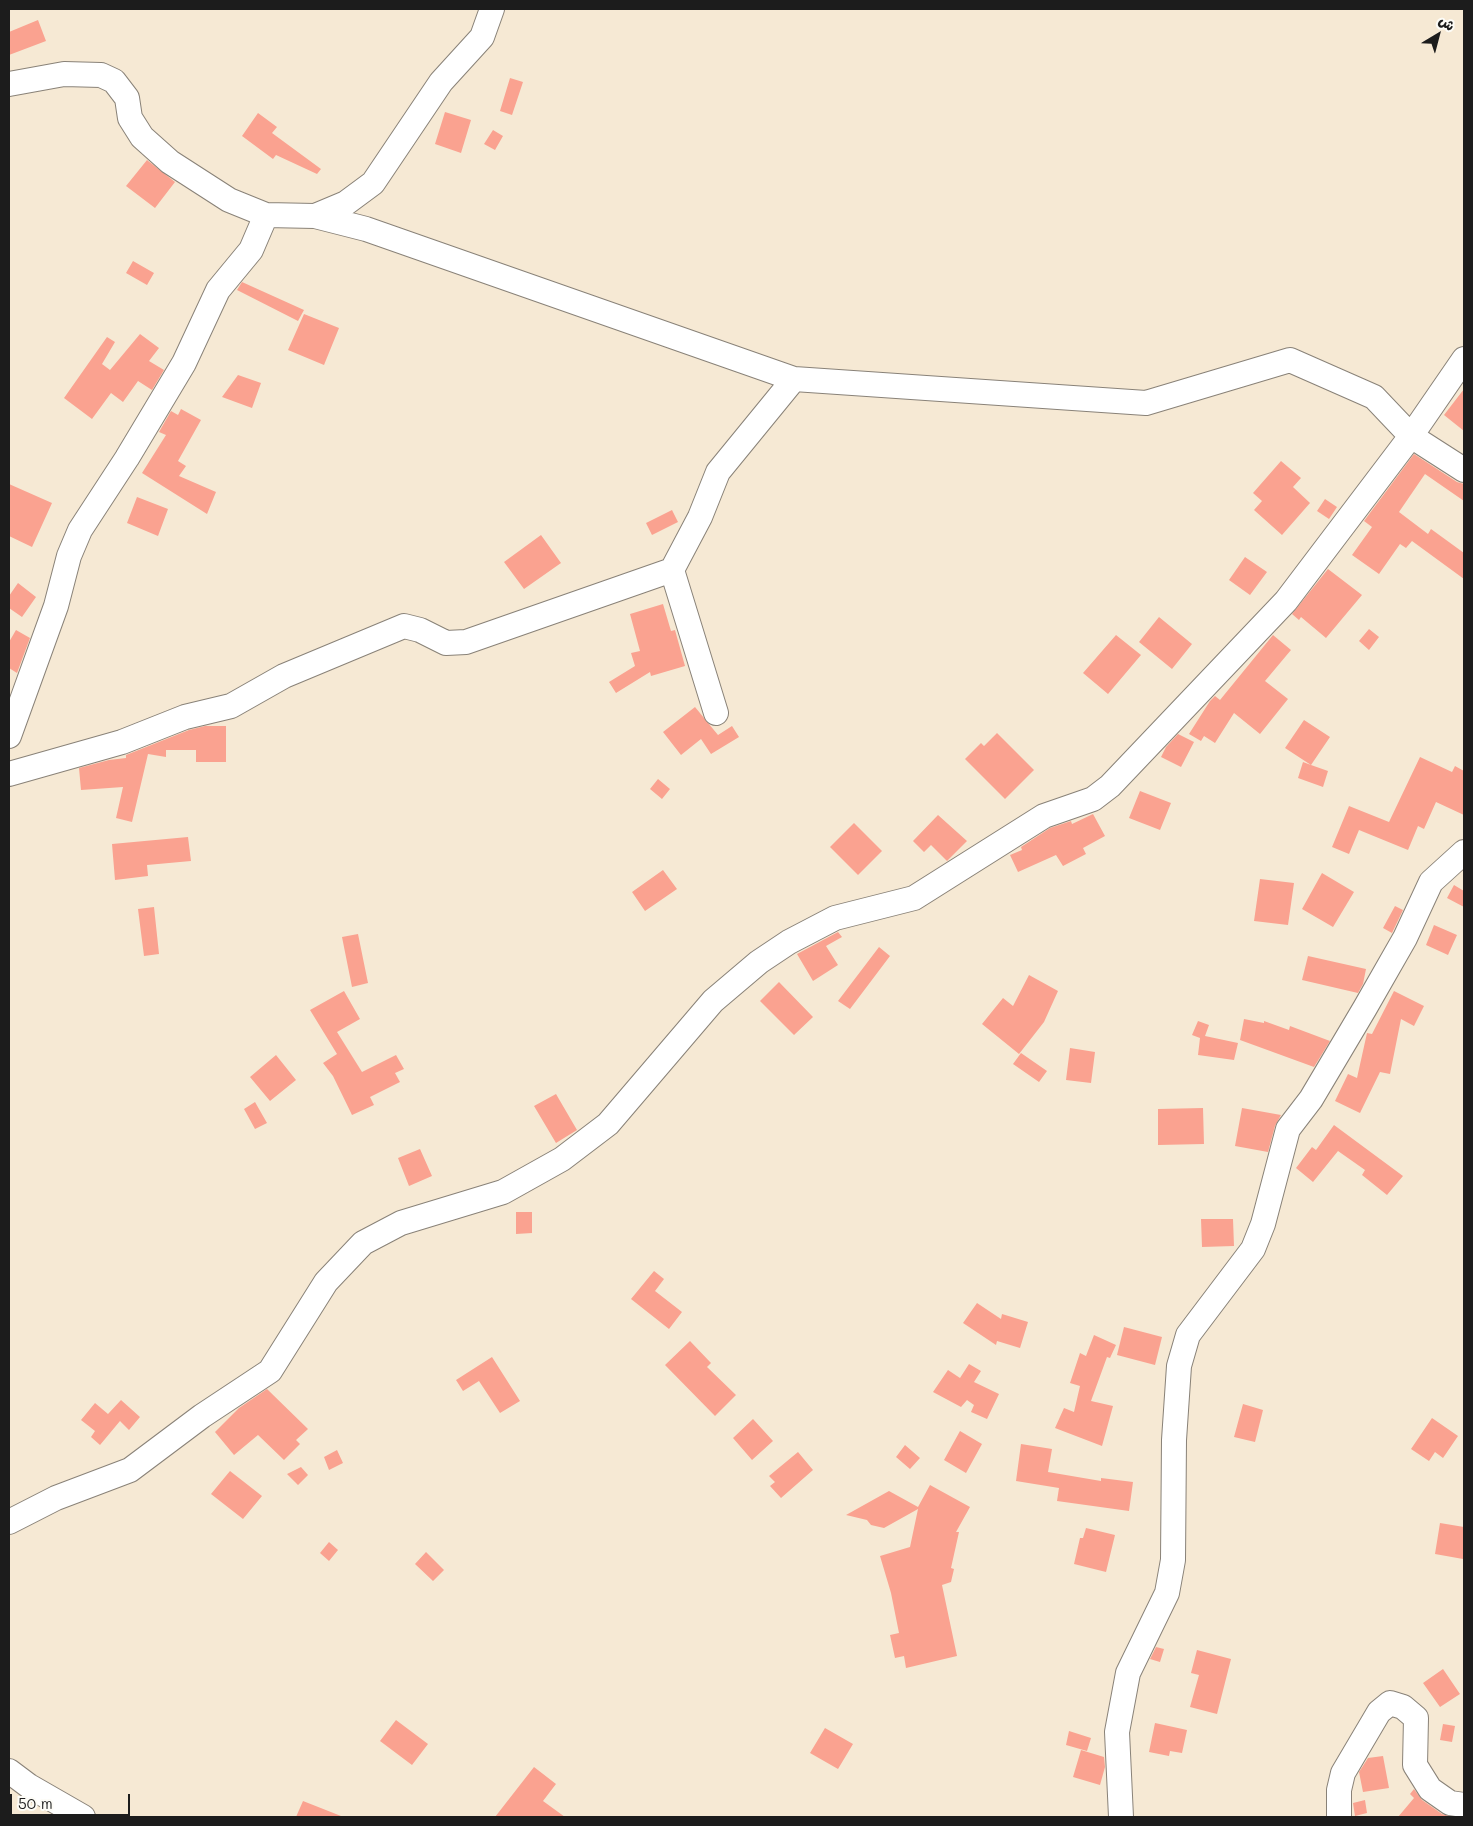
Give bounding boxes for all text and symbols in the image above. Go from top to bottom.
north arrow [1413,10,1463,60]
text: ش [1435,10,1459,35]
scale bar [12,1784,132,1816]
text: 50 m [18,1793,53,1813]

